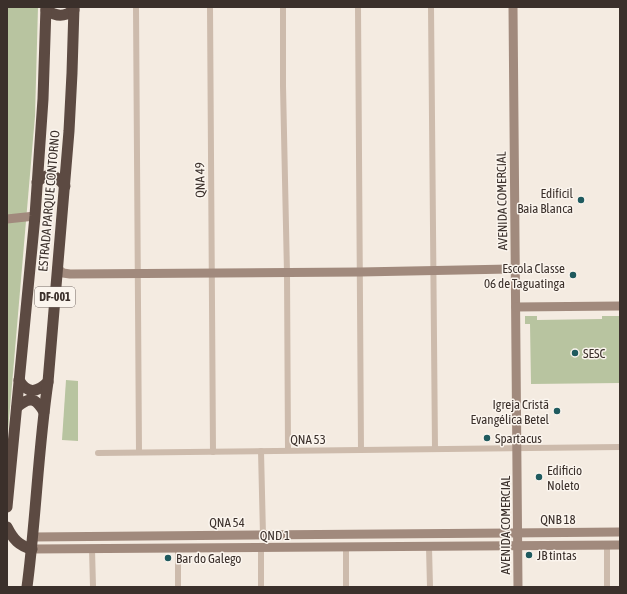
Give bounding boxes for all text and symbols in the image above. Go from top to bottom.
street label: ESTRADA PARQUE CONTORNO [35,129,63,272]
street label: AVENIDA COMERCIAL [494,151,510,251]
street label: QNA 49 [192,162,208,198]
place label: Edifícil Baia Blanca [517,186,574,216]
marker: Edifícil Baia Blanca [576,195,586,205]
place label: Escola Classe 06 de Taguatinga [484,261,565,291]
marker: Escola Classe 06 de Taguatinga [568,270,578,280]
road number: DF-001 [35,287,75,307]
place label: SESC [583,346,605,361]
marker: SESC [570,348,580,358]
place label: Igreja Cristã Evangélica Betel [471,397,550,427]
marker: Igreja Cristã Evangélica Betel [552,406,562,416]
place label: Spartacus [495,431,542,446]
street label: QNA 53 [290,432,326,447]
marker: Spartacus [482,433,492,443]
place label: Edificio Noleto [547,463,582,493]
marker: Edificio Noleto [534,472,544,482]
street label: AVENIDA COMERCIAL [498,476,513,574]
street label: QNB 18 [540,512,576,527]
street label: QNA 54 [209,515,245,530]
street label: QND 1 [260,528,290,543]
place label: JB tintas [537,548,577,563]
marker: JB tintas [524,550,534,560]
place label: Bar do Galego [176,551,241,566]
marker: Bar do Galego [163,553,173,563]

